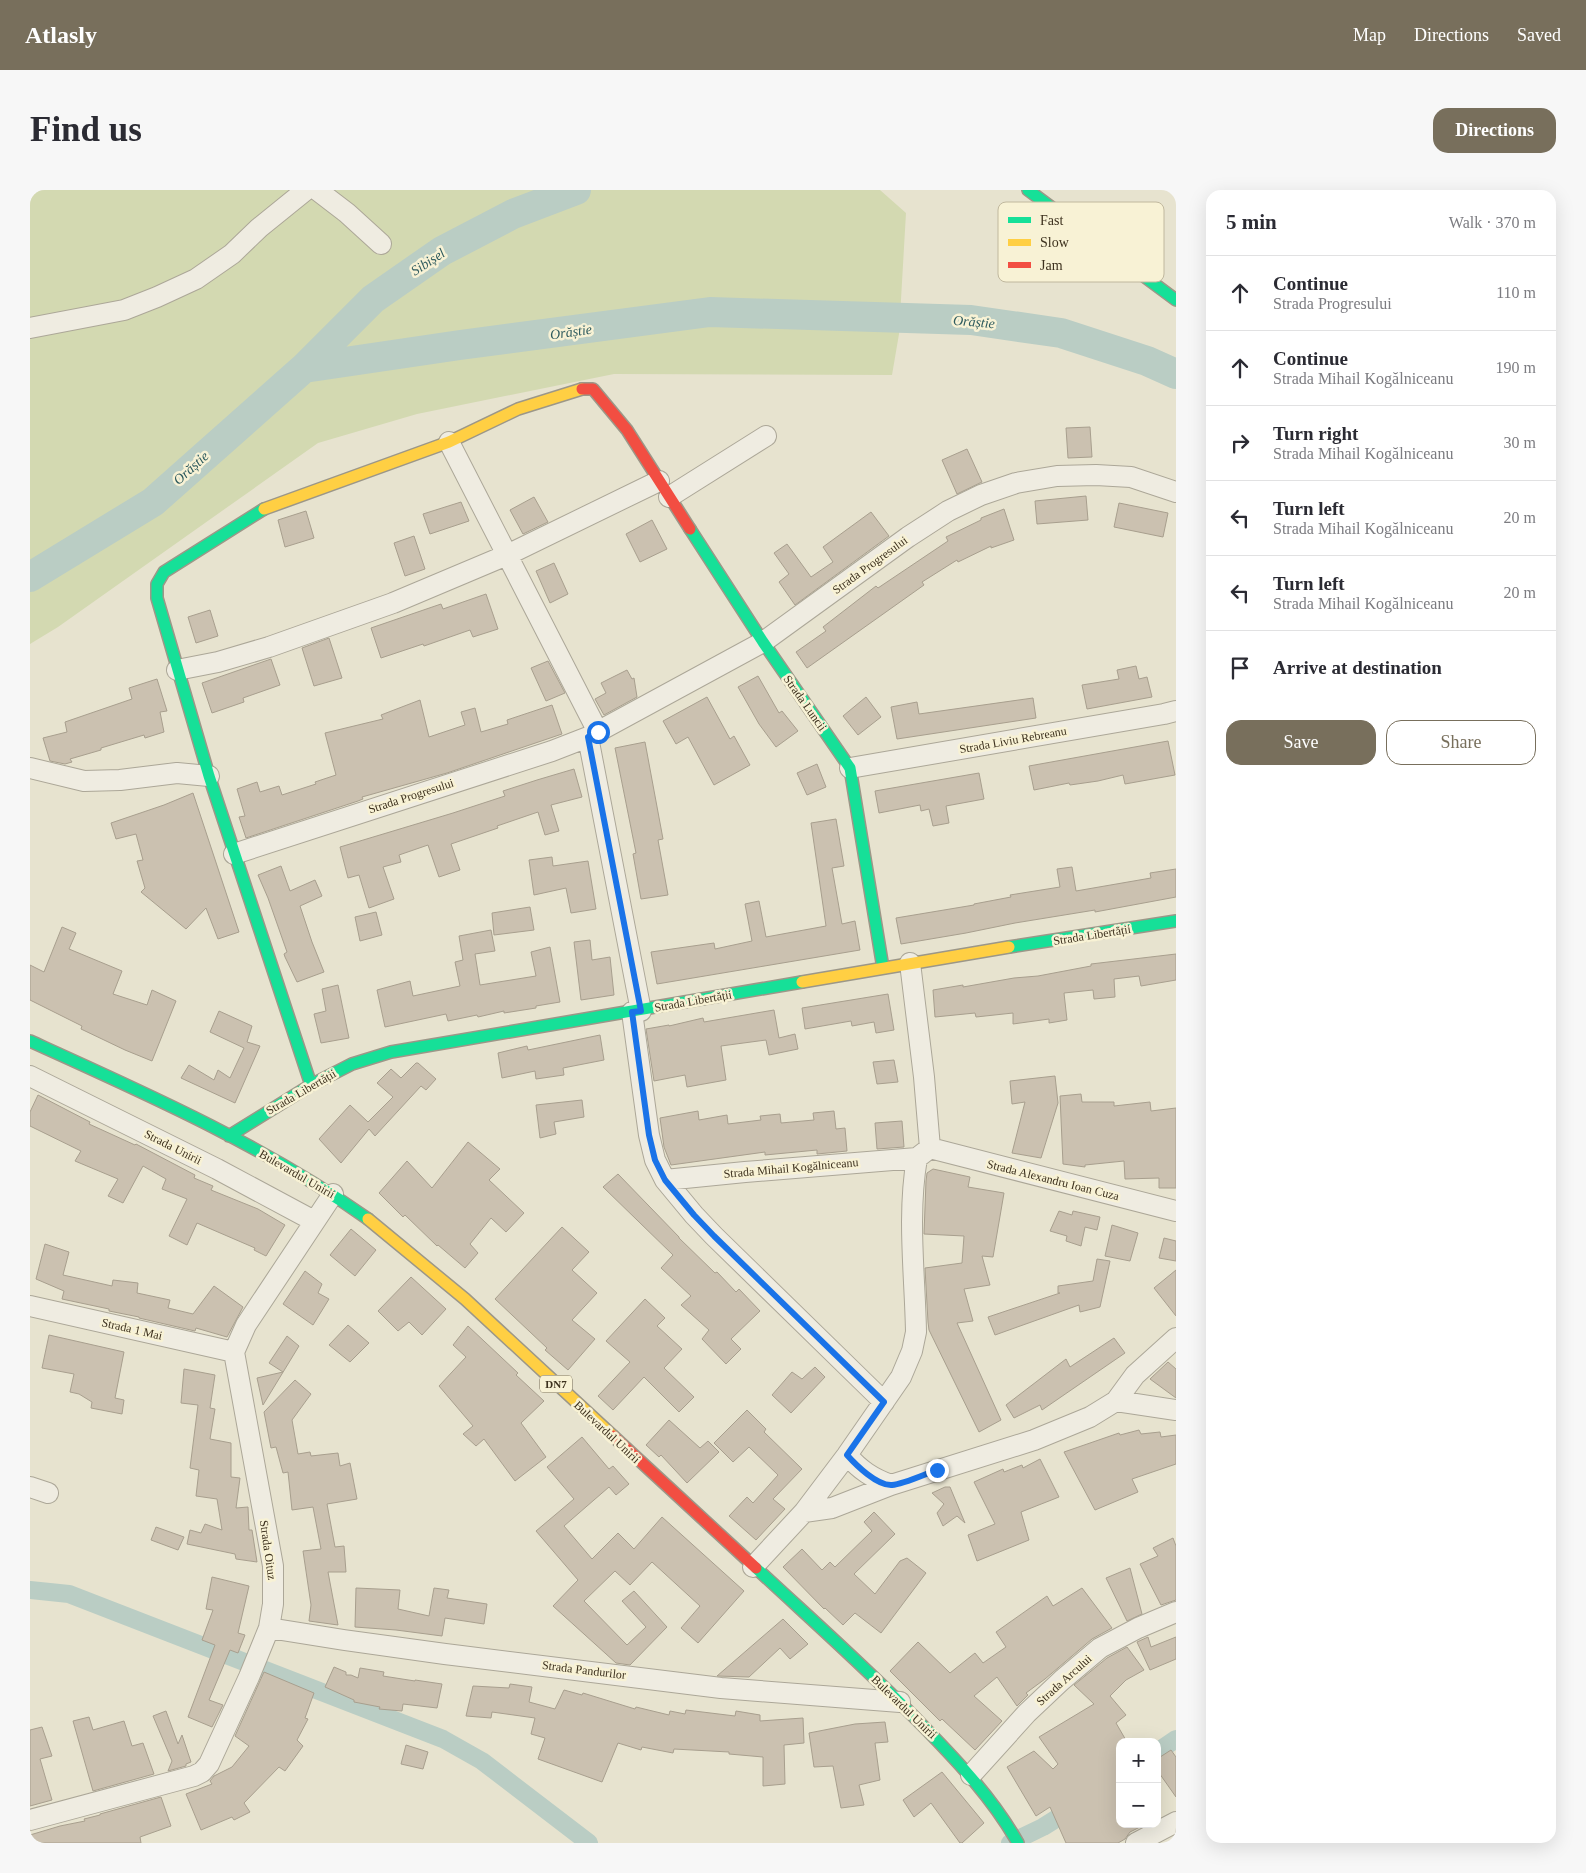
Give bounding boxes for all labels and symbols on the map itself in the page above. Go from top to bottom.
legend [998,202,1164,282]
text: Fast [1040,213,1063,228]
text: Slow [1040,235,1070,250]
water label: Sibișel [408,245,448,279]
text: Jam [1040,258,1063,273]
water label: Orăștie [952,313,996,332]
water label: Orăștie [549,322,593,343]
water label: Orăștie [170,448,212,488]
street label: Strada Progresului [830,533,911,597]
street label: Strada Luncii [781,672,830,734]
route start [587,721,610,744]
street label: Strada Liviu Rebreanu [958,724,1068,756]
street label: Strada Progresului [367,775,456,816]
street label: Strada Libertății [1052,922,1132,948]
street label: Strada Libertății [653,987,733,1015]
street label: Strada Libertății [264,1066,339,1118]
street label: Strada Unirii [142,1127,205,1168]
street label: Bulevardul Unirii [257,1147,338,1202]
street label: Strada Mihail Kogălniceanu [723,1155,859,1181]
street label: Strada Alexandru Ioan Cuza [986,1157,1121,1203]
street label: Strada 1 Mai [100,1315,164,1343]
road number: DN7 [540,1376,572,1392]
street label: Bulevardul Unirii [571,1398,643,1467]
route end [926,1459,949,1482]
street label: Strada Oituz [257,1519,279,1581]
street label: Strada Arcului [1033,1651,1095,1709]
street label: Strada Pandurilor [541,1658,627,1682]
street label: Bulevardul Unirii [869,1672,940,1742]

